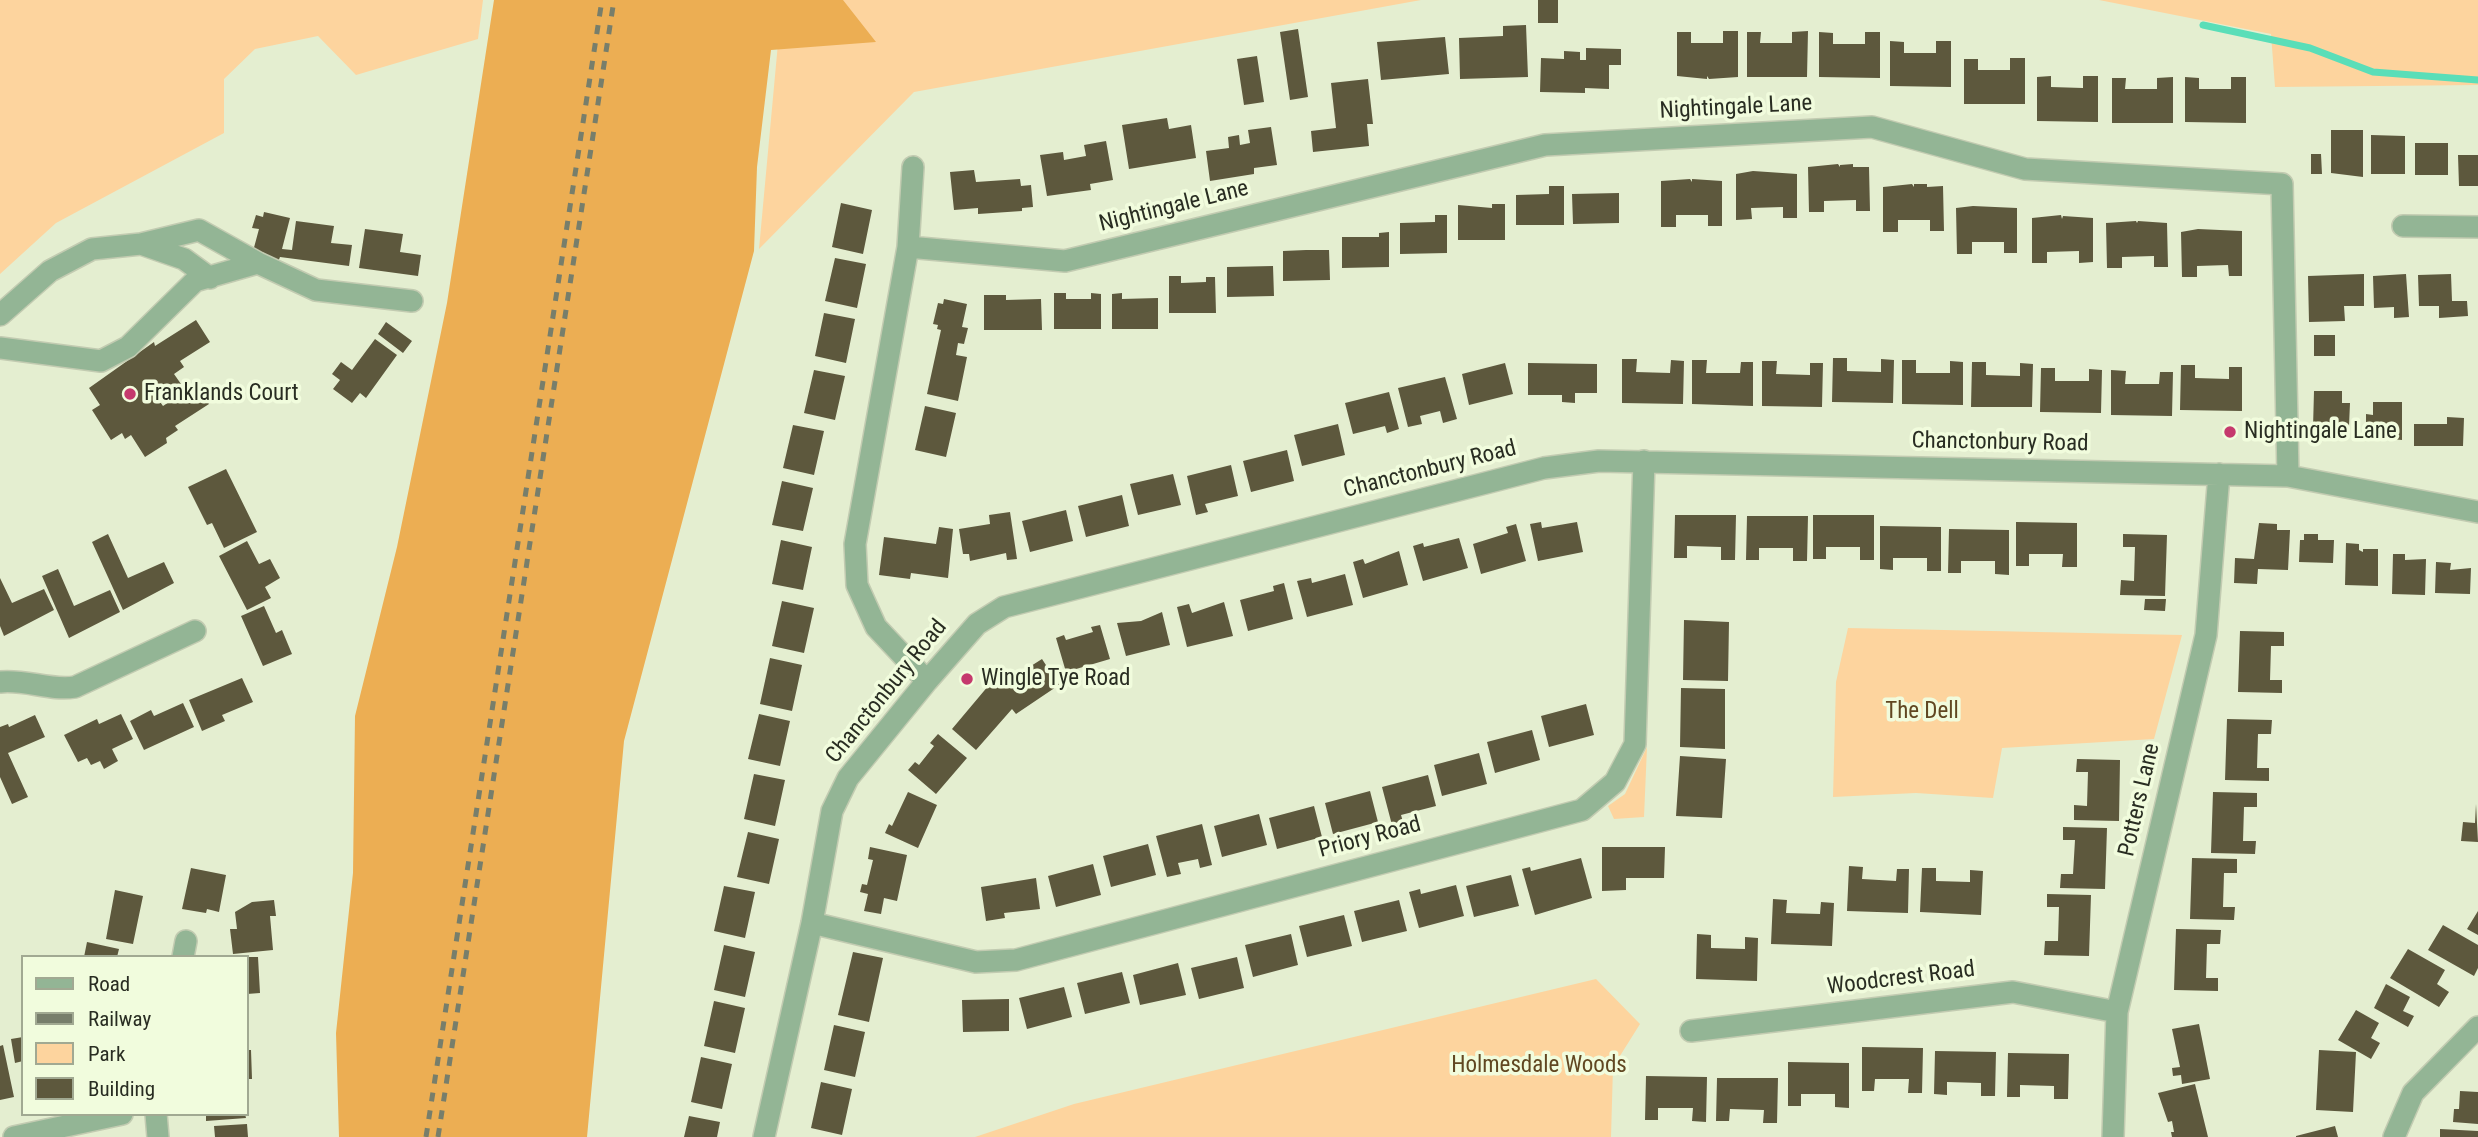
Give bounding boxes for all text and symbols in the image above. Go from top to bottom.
street label: Nightingale Lane [1659,90,1813,126]
street label: Nightingale Lane [1097,175,1251,239]
place label: Franklands Court [144,380,299,408]
marker: Franklands Court [122,386,138,402]
place label: Nightingale Lane [2244,418,2397,446]
marker: Nightingale Lane [2222,424,2238,440]
street label: Chanctonbury Road [1911,428,2089,458]
street label: Chanctonbury Road [1341,435,1519,505]
street label: Chanctonbury Road [821,615,953,769]
place label: Wingle Tye Road [981,665,1130,693]
marker: Wingle Tye Road [959,671,975,687]
park label: The Dell [1885,698,1959,726]
street label: Potters Lane [2114,741,2166,859]
street label: Priory Road [1316,811,1424,865]
legend [21,955,248,1116]
street label: Woodcrest Road [1826,956,1976,1002]
text: Road [88,972,130,996]
text: Railway [88,1007,151,1031]
text: Park [88,1042,125,1066]
park label: Holmesdale Woods [1451,1052,1627,1080]
text: Building [88,1077,155,1101]

